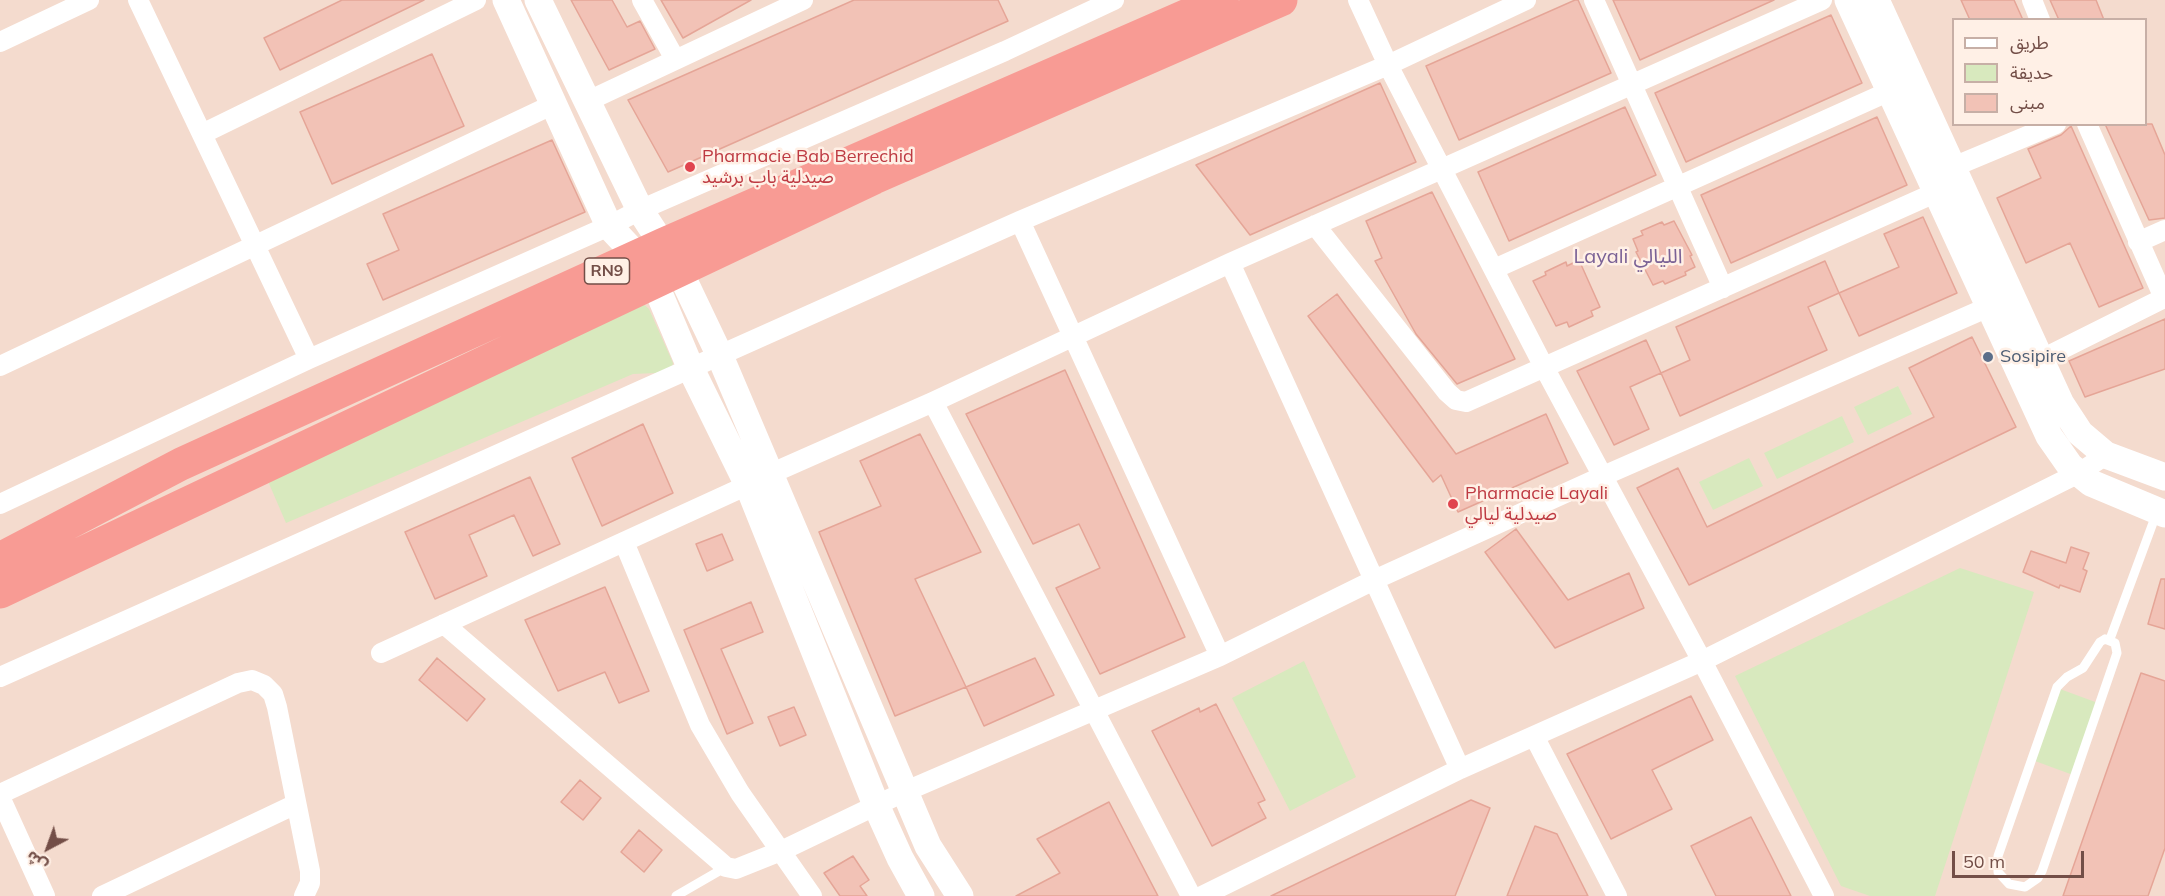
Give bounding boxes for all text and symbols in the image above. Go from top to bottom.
legend [1952,18,2147,126]
text: طريق [2010,31,2049,54]
text: حديقة [2010,61,2053,84]
text: مبنى [2010,91,2045,114]
place label: Pharmacie Bab Berrechid صيدلية باب برشيد [702,146,914,188]
marker: Pharmacie Bab Berrechid صيدلية باب برشيد [683,160,697,174]
district label: Layali الليالي [1573,245,1683,269]
road number: RN9 [584,258,630,284]
place label: Sosipire [2000,346,2066,368]
marker: Sosipire [1981,350,1995,364]
place label: Pharmacie Layali صيدلية ليالي [1465,483,1608,526]
marker: Pharmacie Layali صيدلية ليالي [1446,497,1460,511]
north arrow [18,818,78,878]
scale bar [1955,839,2087,877]
text: ش [21,847,51,876]
text: 50 m [1963,850,2005,873]

